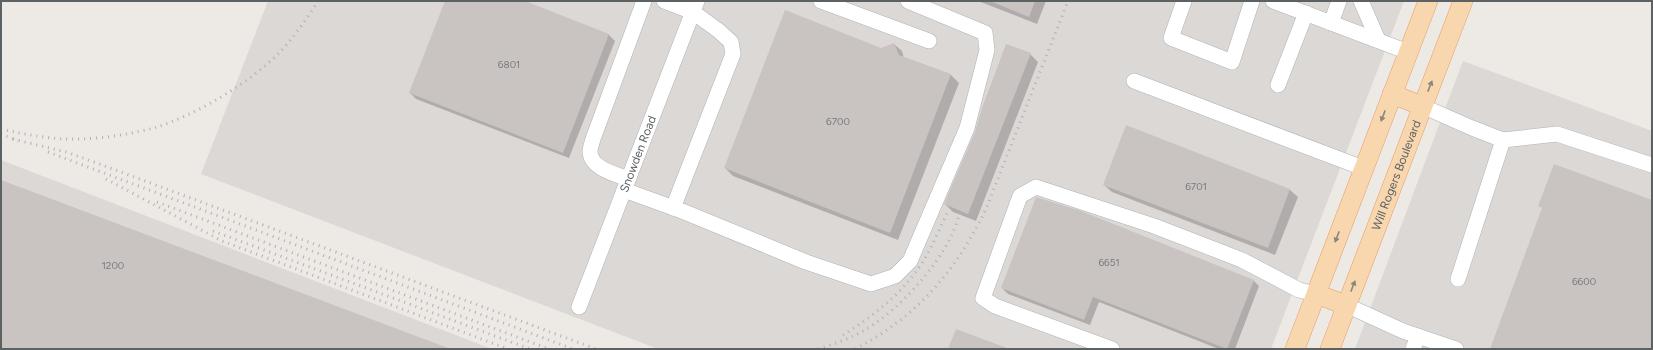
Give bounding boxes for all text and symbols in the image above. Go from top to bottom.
house number: 6801 [498,58,520,71]
one-way arrow [1427,80,1433,92]
one-way arrow [1380,110,1386,122]
street label: Snowden Road [617,114,659,194]
house number: 6700 [826,115,850,128]
street label: Will Rogers Boulevard [1369,118,1424,232]
house number: 6701 [1185,180,1207,193]
one-way arrow [1334,232,1340,244]
house number: 6651 [1098,256,1120,269]
house number: 1200 [102,259,124,272]
house number: 6600 [1572,275,1596,288]
one-way arrow [1350,280,1356,292]

